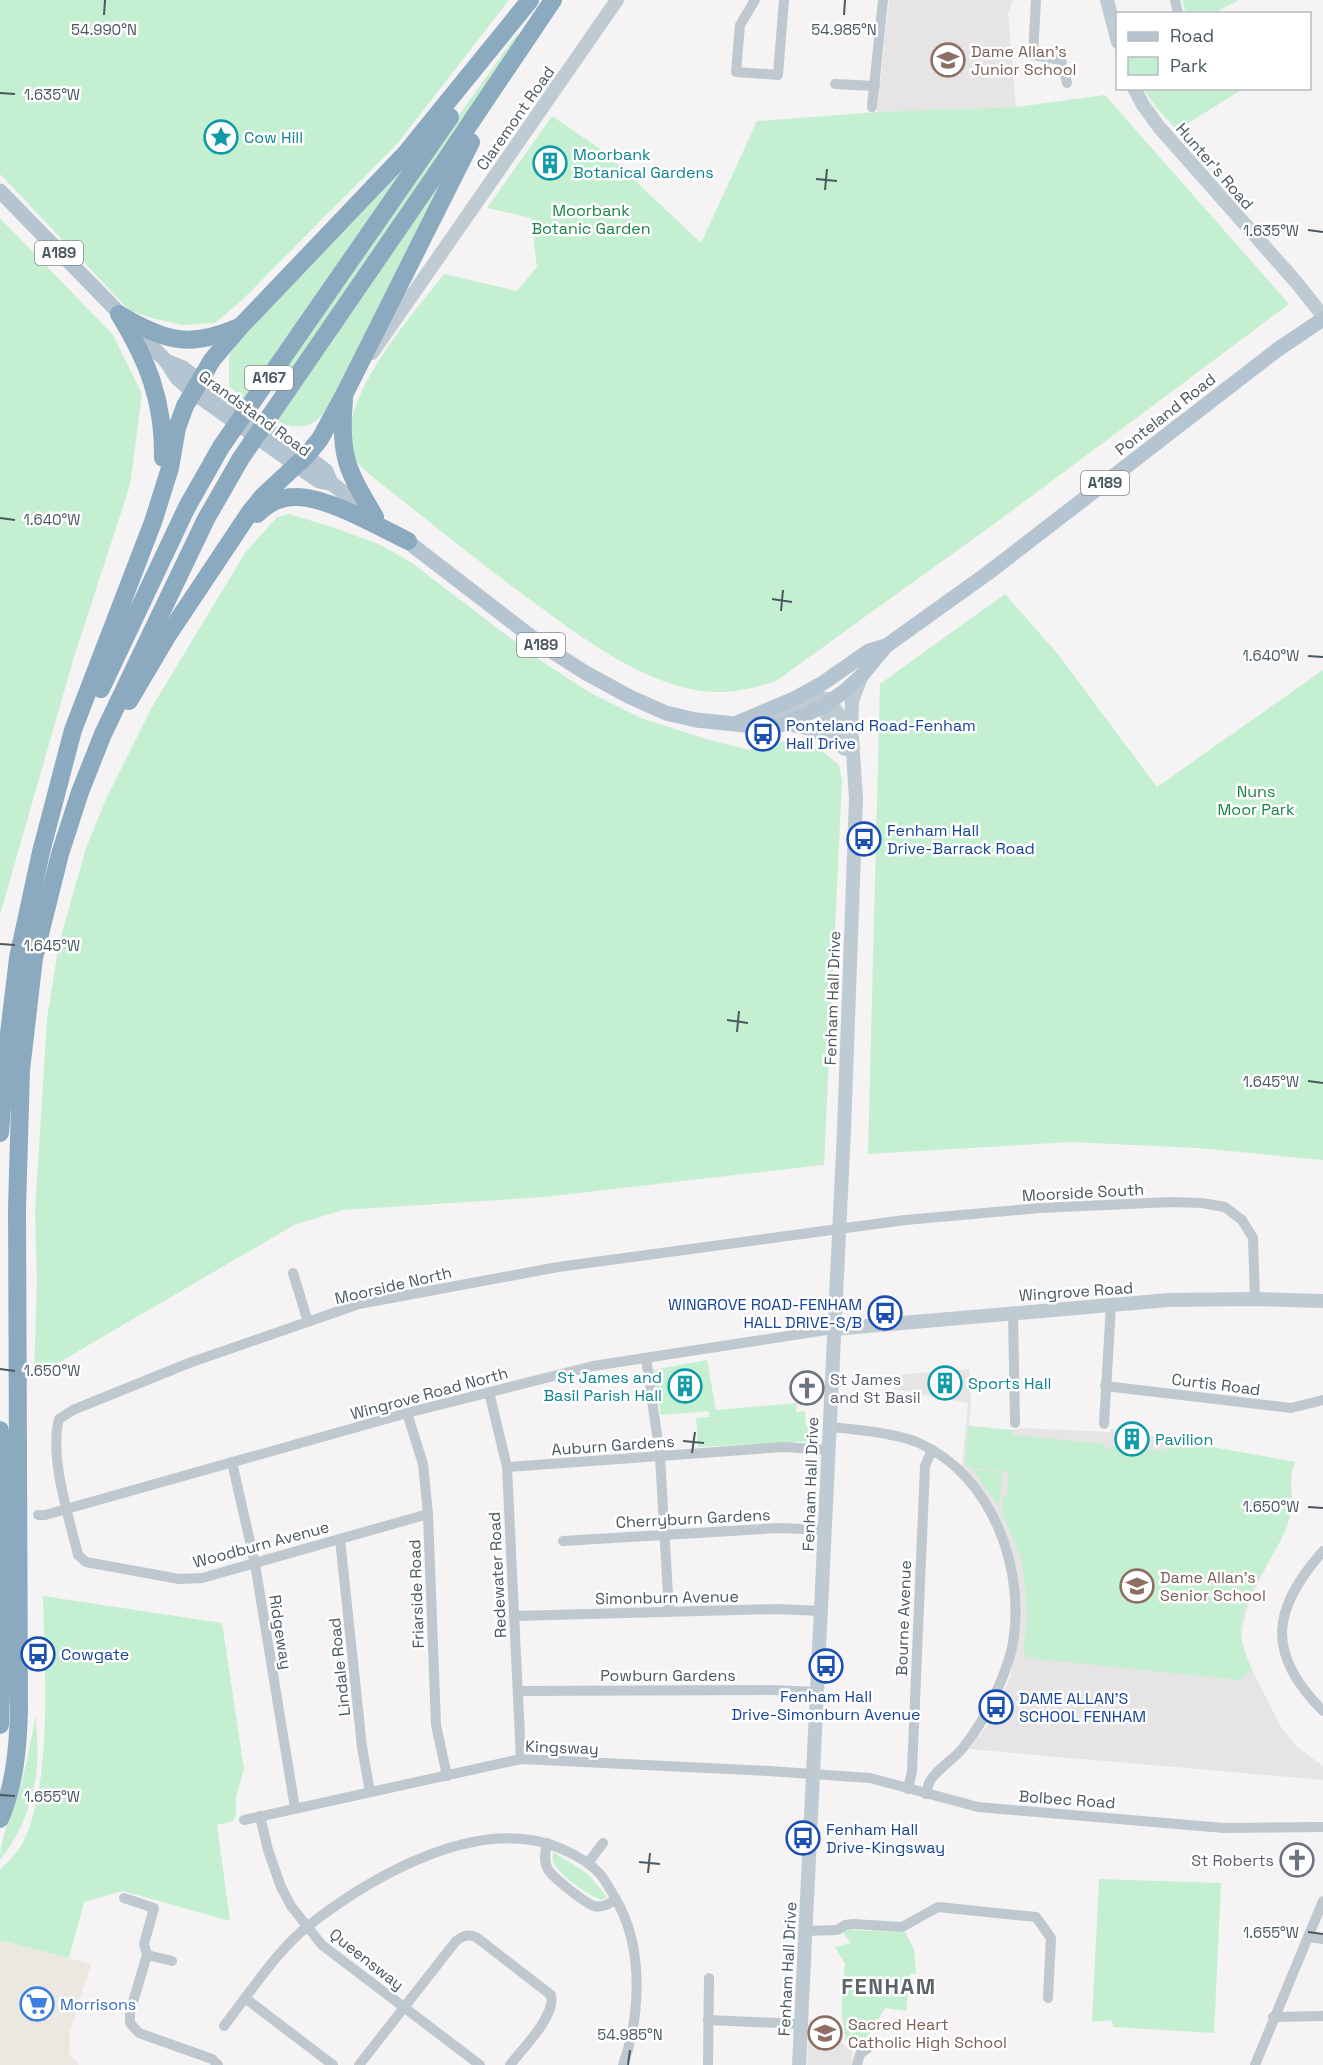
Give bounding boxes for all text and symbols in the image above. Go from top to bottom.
legend [1116,12,1311,90]
text: 54.990°N [71,20,137,39]
text: 54.985°N [811,20,877,39]
text: Road [1170,24,1214,47]
place label: Dame Allan's Junior School [971,41,1077,80]
school or university icon: Dame Allan's Junior School [930,42,966,78]
text: Park [1170,54,1208,77]
street label: Claremont Road [472,62,559,175]
text: 1.635°W [24,85,80,104]
place icon: Cow Hill [203,119,239,155]
street label: Hunter's Road [1171,119,1258,214]
place label: Cow Hill [244,127,303,148]
place label: Moorbank Botanical Gardens [573,144,714,183]
building icon: Moorbank Botanical Gardens [532,145,568,181]
park label: Moorbank Botanic Garden [531,200,651,239]
text: 1.635°W [1243,221,1299,240]
road number: A189 [35,241,83,265]
street label: Grandstand Road [194,366,315,461]
road number: A167 [245,366,293,390]
street label: Ponteland Road [1111,369,1220,460]
road number: A189 [1081,471,1129,495]
text: 1.640°W [24,510,80,529]
road number: A189 [517,633,565,657]
text: 1.640°W [1243,646,1299,665]
place label: Ponteland Road-Fenham Hall Drive [786,715,976,754]
bus stop icon: Ponteland Road-Fenham Hall Drive [745,716,781,752]
park label: Nuns Moor Park [1217,781,1295,820]
place label: Fenham Hall Drive-Barrack Road [887,820,1035,859]
bus stop icon: Fenham Hall Drive-Barrack Road [846,821,882,857]
street label: Fenham Hall Drive [820,930,845,1066]
text: 1.645°W [24,936,80,955]
text: 1.645°W [1243,1072,1299,1091]
street label: Moorside South [1021,1179,1145,1206]
street label: Moorside North [333,1262,454,1309]
street label: Wingrove Road [1018,1277,1134,1306]
place label: WINGROVE ROAD-FENHAM HALL DRIVE-S/B [668,1294,862,1333]
bus stop icon: WINGROVE ROAD-FENHAM HALL DRIVE-S/B [867,1295,903,1331]
text: 1.650°W [24,1361,80,1380]
street label: Wingrove Road North [348,1362,510,1425]
building icon: Sports Hall [927,1365,963,1401]
place label: St James and Basil Parish Hall [543,1367,662,1406]
building icon: St James and Basil Parish Hall [667,1368,703,1404]
place label: St James and St Basil [830,1369,921,1408]
street label: Curtis Road [1170,1369,1261,1400]
church icon: St James and St Basil [789,1370,825,1406]
place label: Sports Hall [968,1373,1051,1394]
street label: Fenham Hall Drive [798,1416,823,1552]
building icon: Pavilion [1114,1421,1150,1457]
place label: Pavilion [1155,1429,1213,1450]
street label: Auburn Gardens [551,1431,675,1460]
text: 1.650°W [1243,1497,1299,1516]
street label: Cherryburn Gardens [615,1504,771,1533]
street label: Redewater Road [484,1511,511,1639]
street label: Woodburn Avenue [191,1516,332,1573]
street label: Friarside Road [404,1539,429,1649]
street label: Bourne Avenue [891,1560,916,1676]
place label: Dame Allan's Senior School [1160,1567,1266,1606]
school or university icon: Dame Allan's Senior School [1119,1568,1155,1604]
street label: Simonburn Avenue [595,1586,739,1609]
street label: Ridgeway [264,1593,297,1671]
street label: Lindale Road [324,1617,355,1717]
bus stop icon: Cowgate [20,1636,56,1672]
place label: Cowgate [61,1644,129,1665]
bus stop icon: Fenham Hall Drive-Simonburn Avenue [808,1648,844,1684]
street label: Powburn Gardens [600,1665,736,1686]
place label: Fenham Hall Drive-Simonburn Avenue [731,1686,921,1725]
place label: DAME ALLAN'S SCHOOL FENHAM [1019,1688,1146,1727]
bus stop icon: DAME ALLAN'S SCHOOL FENHAM [978,1689,1014,1725]
street label: Kingsway [525,1736,599,1759]
street label: Bolbec Road [1018,1786,1116,1813]
text: 1.655°W [24,1787,80,1806]
place label: Fenham Hall Drive-Kingsway [826,1819,945,1858]
bus stop icon: Fenham Hall Drive-Kingsway [785,1820,821,1856]
church icon: St Roberts [1279,1842,1315,1878]
place label: St Roberts [1191,1850,1274,1871]
street label: Fenham Hall Drive [773,1901,802,2037]
text: 1.655°W [1243,1923,1299,1942]
street label: Queensway [325,1924,408,1995]
district label: FENHAM [841,1972,937,2000]
supermarket icon: Morrisons [19,1986,55,2022]
place label: Morrisons [60,1994,136,2015]
place label: Sacred Heart Catholic High School [848,2014,1007,2053]
school or university icon: Sacred Heart Catholic High School [807,2015,843,2051]
text: 54.985°N [597,2025,663,2044]

